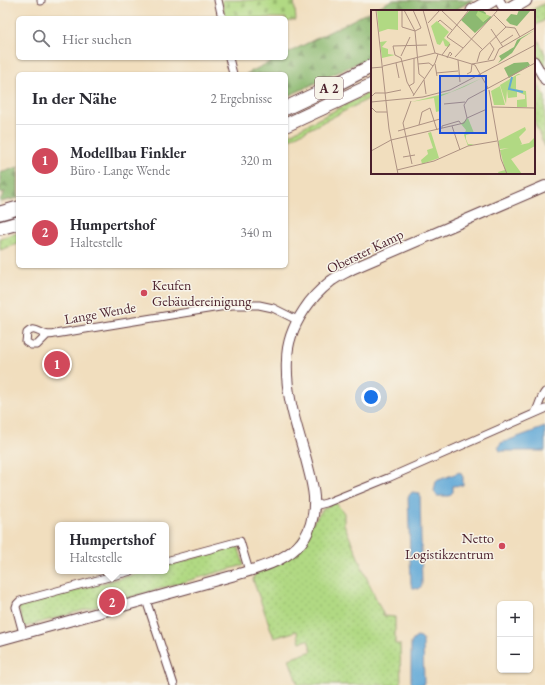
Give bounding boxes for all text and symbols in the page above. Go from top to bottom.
inset map [371,10,535,174]
search box [16,16,288,60]
icon: search [30,27,52,49]
text: Hier suchen [62,29,132,48]
road number: A 2 [315,77,343,99]
text: In der Nähe [32,87,117,109]
text: 2 Ergebnisse [211,90,272,107]
text: Modellbau Finkler [70,143,186,162]
text: 1 [42,152,48,169]
text: 320 m [241,152,272,169]
text: Büro · Lange Wende [70,162,170,179]
text: Humpertshof [70,215,155,234]
text: 2 [42,224,48,241]
text: 340 m [241,224,272,241]
street label: Oberster Kamp [324,225,406,277]
text: Haltestelle [70,234,123,251]
place label: Keufen Gebäudereinigung [152,276,252,310]
marker: Keufen Gebäudereinigung [139,288,149,298]
street label: Lange Wende [63,298,138,328]
pin: 1 [44,349,70,379]
your location [361,387,381,407]
popup [55,522,169,574]
place label: Netto Logistikzentrum [405,529,494,563]
text: Humpertshof [69,530,155,549]
marker: Netto Logistikzentrum [497,541,507,551]
text: Haltestelle [69,549,122,566]
pin: 2 [99,587,125,617]
map controls [497,601,533,673]
button: + [497,601,533,637]
button: − [497,637,533,673]

